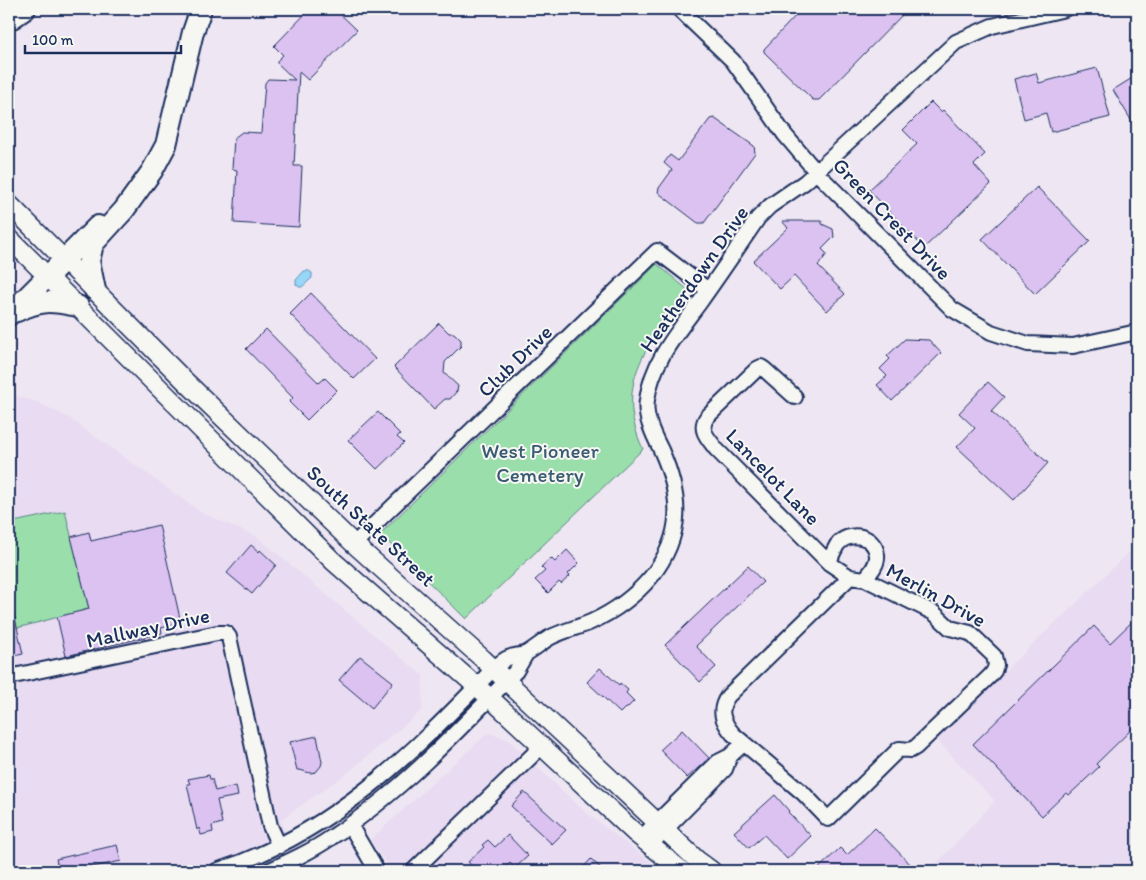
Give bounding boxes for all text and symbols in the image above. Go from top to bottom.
scale bar [25,22,181,54]
text: 100 m [32,31,74,49]
street label: Green Crest Drive [828,152,957,285]
street label: Heatherdown Drive [634,201,753,357]
street label: Club Drive [472,319,557,402]
street label: Lancelot Lane [721,423,826,530]
park label: West Pioneer Cemetery [481,438,599,487]
street label: South State Street [302,460,441,592]
street label: Merlin Drive [882,557,990,632]
street label: Mallway Drive [84,602,212,653]

